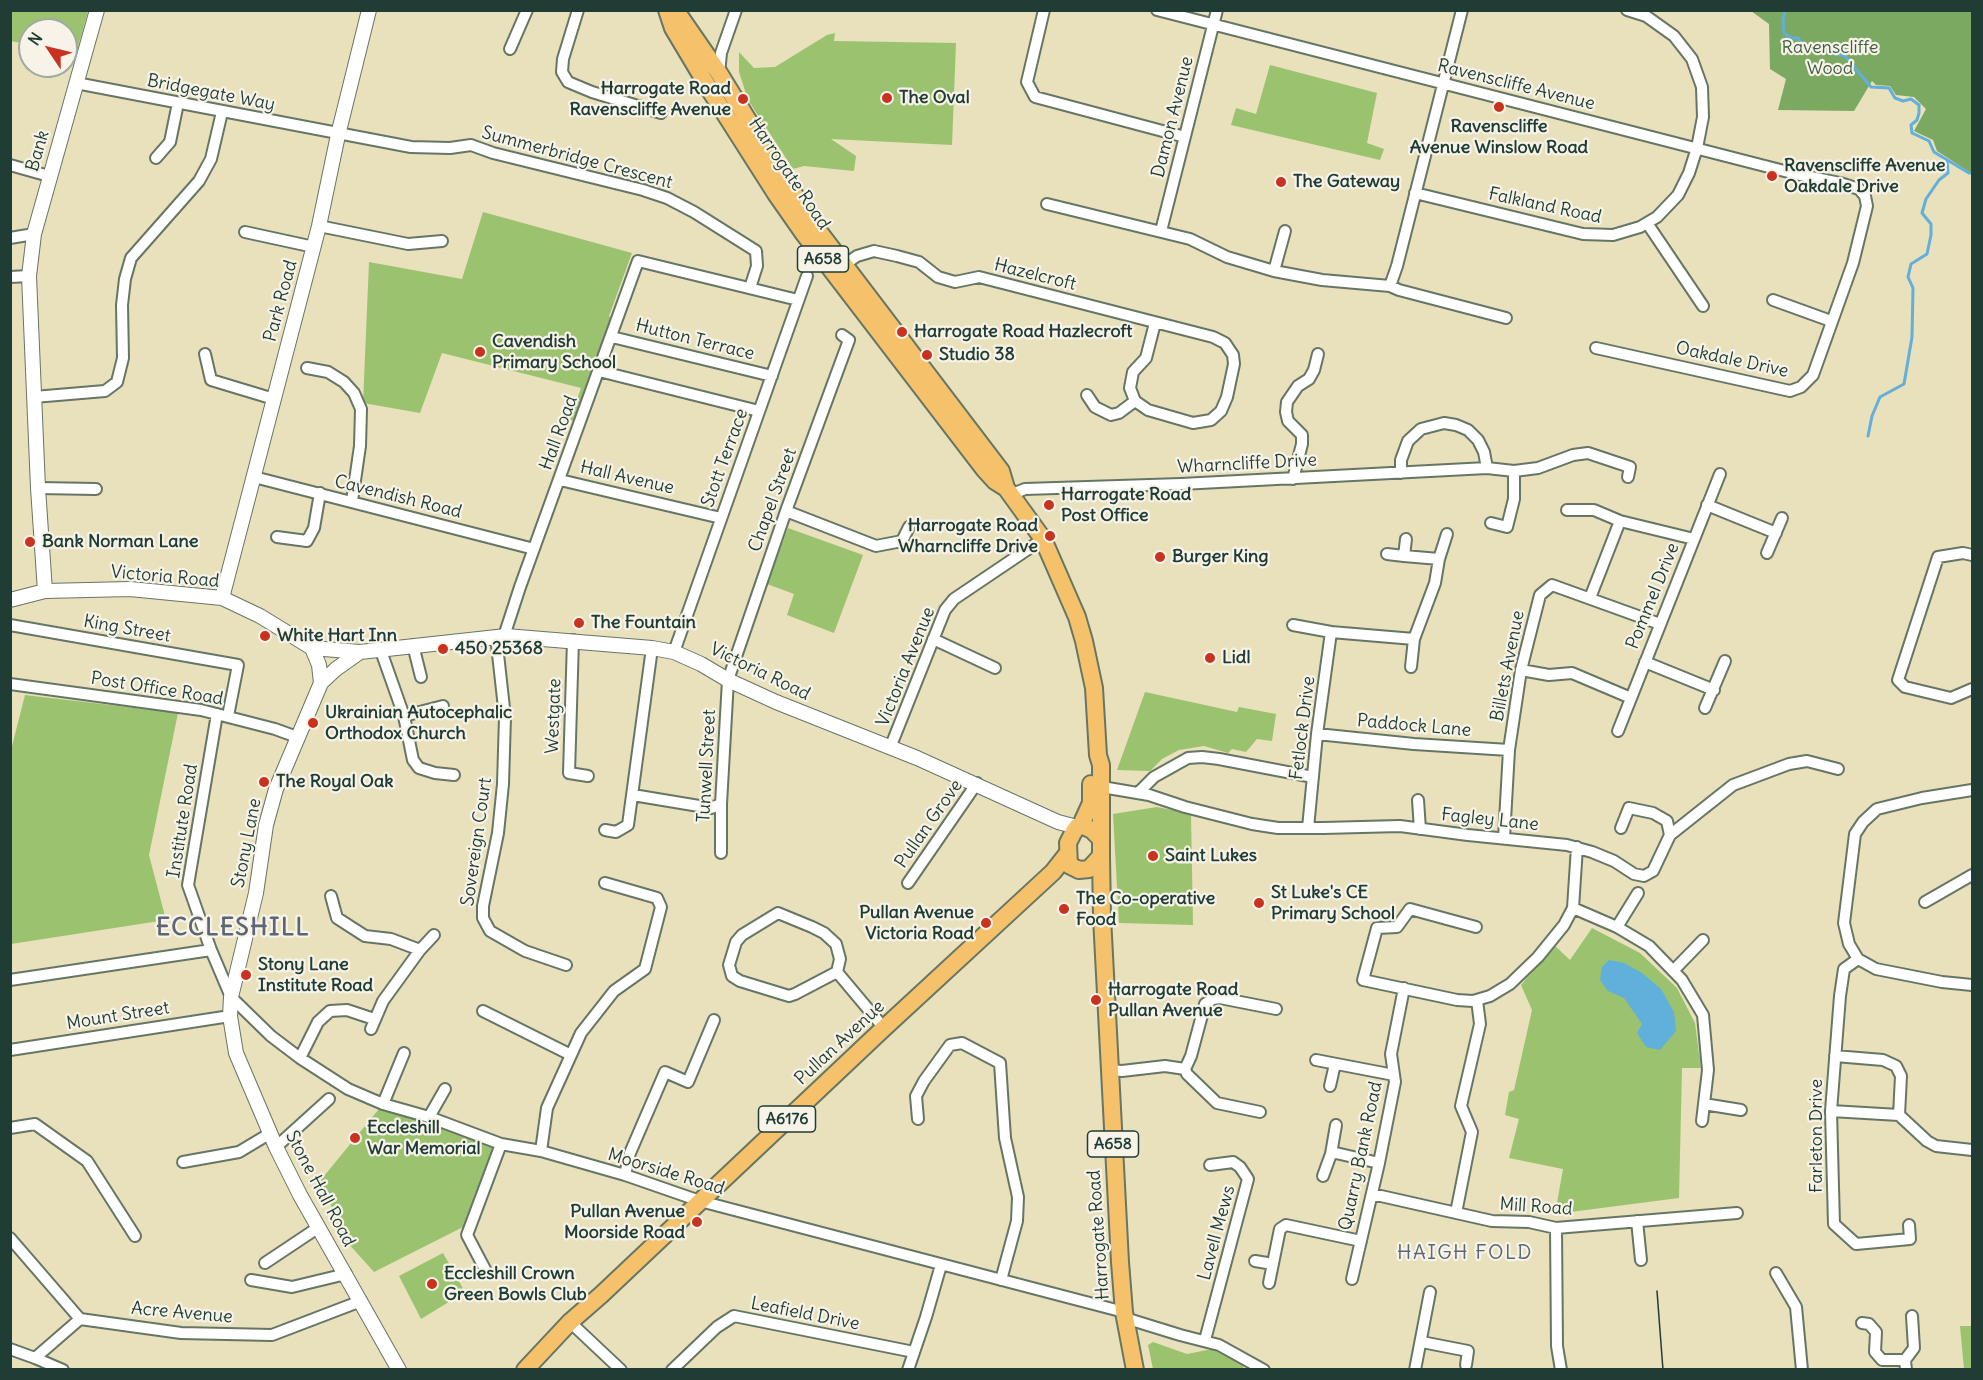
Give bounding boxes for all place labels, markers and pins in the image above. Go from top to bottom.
place label: Harrogate Road Ravenscliffe Avenue [569,78,731,121]
place label: The Oval [899,87,970,109]
marker: The Oval [880,91,894,105]
marker: Harrogate Road Ravenscliffe Avenue [736,92,750,106]
marker: Ravenscliffe Avenue Winslow Road [1492,100,1506,114]
place label: Ravenscliffe Avenue Winslow Road [1410,116,1588,158]
place label: Ravenscliffe Avenue Oakdale Drive [1784,155,1946,198]
marker: Ravenscliffe Avenue Oakdale Drive [1765,169,1779,183]
place label: The Gateway [1293,171,1400,193]
marker: The Gateway [1274,175,1288,189]
place label: Harrogate Road Hazlecroft [914,321,1132,343]
marker: Harrogate Road Hazlecroft [895,325,909,339]
place label: Cavendish Primary School [492,331,616,374]
place label: Studio 38 [939,344,1015,366]
marker: Cavendish Primary School [473,345,487,359]
marker: Studio 38 [920,348,934,362]
place label: Harrogate Road Post Office [1061,484,1191,526]
marker: Harrogate Road Post Office [1042,498,1056,512]
place label: Harrogate Road Wharncliffe Drive [898,515,1038,558]
marker: Harrogate Road Wharncliffe Drive [1043,529,1057,543]
place label: Bank Norman Lane [42,531,199,553]
marker: Bank Norman Lane [23,535,37,549]
place label: Burger King [1172,546,1268,568]
marker: Burger King [1153,550,1167,564]
place label: The Fountain [591,612,696,634]
marker: The Fountain [572,616,586,630]
place label: White Hart Inn [277,625,397,647]
marker: White Hart Inn [258,629,272,643]
place label: 450 25368 [455,638,543,660]
marker: 450 25368 [436,642,450,656]
place label: Lidl [1222,647,1250,669]
marker: Lidl [1203,651,1217,665]
place label: Ukrainian Autocephalic Orthodox Church [325,702,512,744]
marker: Ukrainian Autocephalic Orthodox Church [306,716,320,730]
place label: The Royal Oak [276,771,393,793]
marker: The Royal Oak [257,775,271,789]
place label: Saint Lukes [1165,845,1257,867]
marker: Saint Lukes [1146,849,1160,863]
place label: St Luke's CE Primary School [1271,882,1395,924]
place label: The Co-operative Food [1076,888,1215,930]
marker: St Luke's CE Primary School [1252,896,1266,910]
place label: Pullan Avenue Victoria Road [859,902,974,944]
marker: The Co-operative Food [1057,902,1071,916]
marker: Pullan Avenue Victoria Road [979,916,993,930]
place label: Stony Lane Institute Road [258,954,373,996]
marker: Stony Lane Institute Road [239,968,253,982]
place label: Harrogate Road Pullan Avenue [1108,979,1238,1022]
marker: Harrogate Road Pullan Avenue [1089,993,1103,1007]
place label: Eccleshill War Memorial [367,1117,480,1160]
marker: Eccleshill War Memorial [348,1131,362,1145]
place label: Pullan Avenue Moorside Road [564,1201,685,1244]
marker: Pullan Avenue Moorside Road [690,1215,704,1229]
place label: Eccleshill Crown Green Bowls Club [444,1263,587,1306]
marker: Eccleshill Crown Green Bowls Club [425,1277,439,1291]

